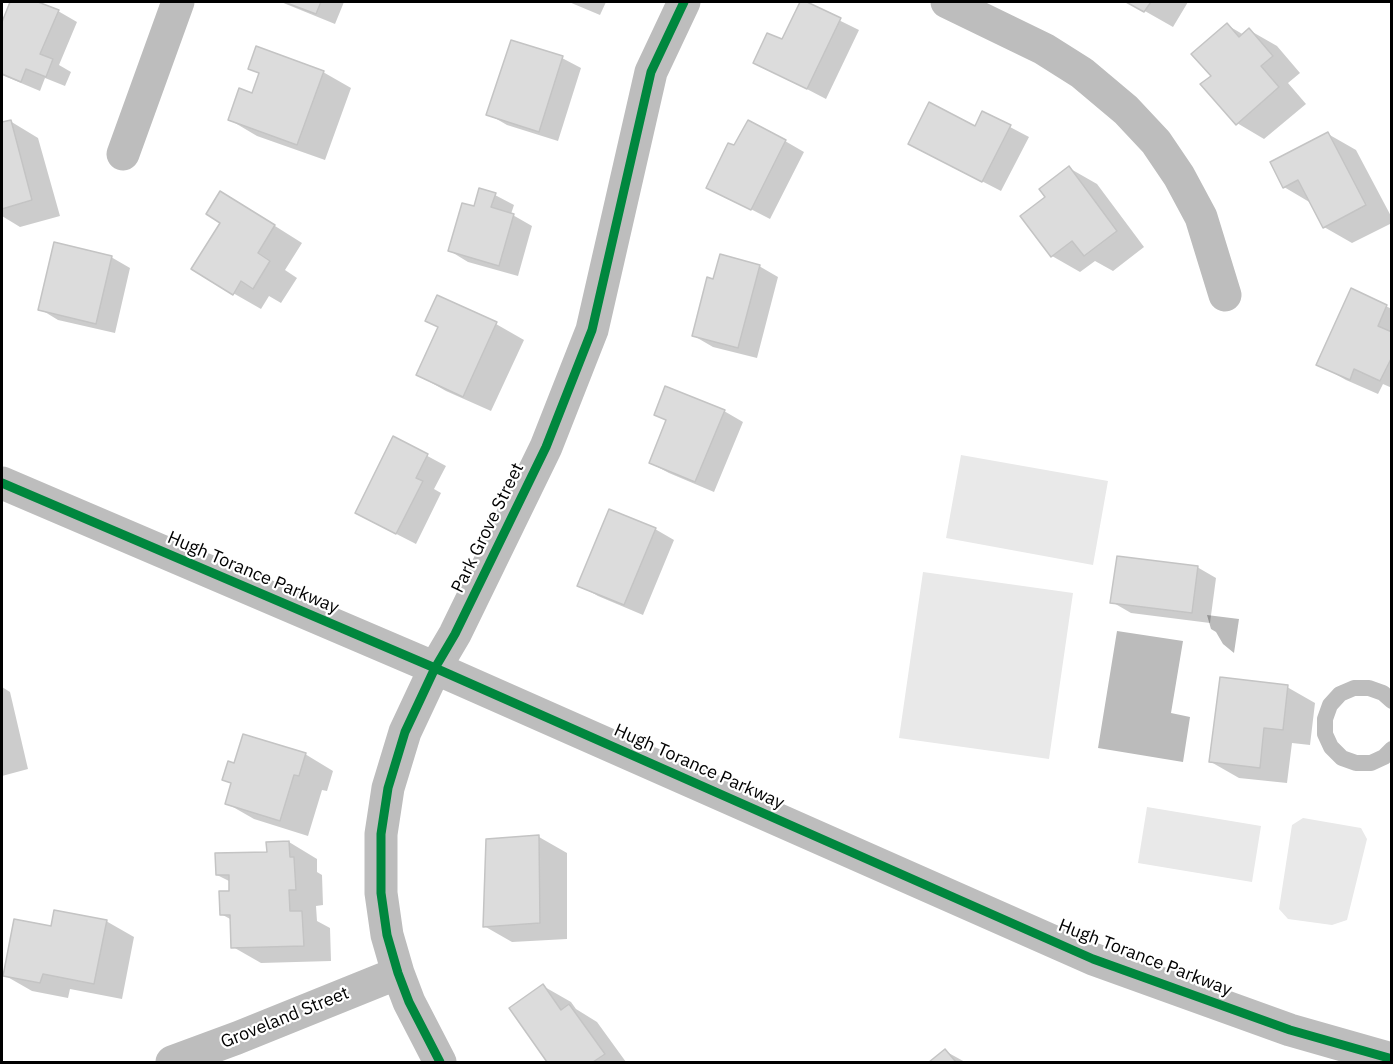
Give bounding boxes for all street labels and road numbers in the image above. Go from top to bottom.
street label: Park Grove Street [447,460,529,596]
street label: Hugh Torance Parkway [164,527,342,619]
street label: Hugh Torance Parkway [610,720,788,814]
street label: Hugh Torance Parkway [1055,915,1235,1001]
street label: Groveland Street [218,982,352,1054]

